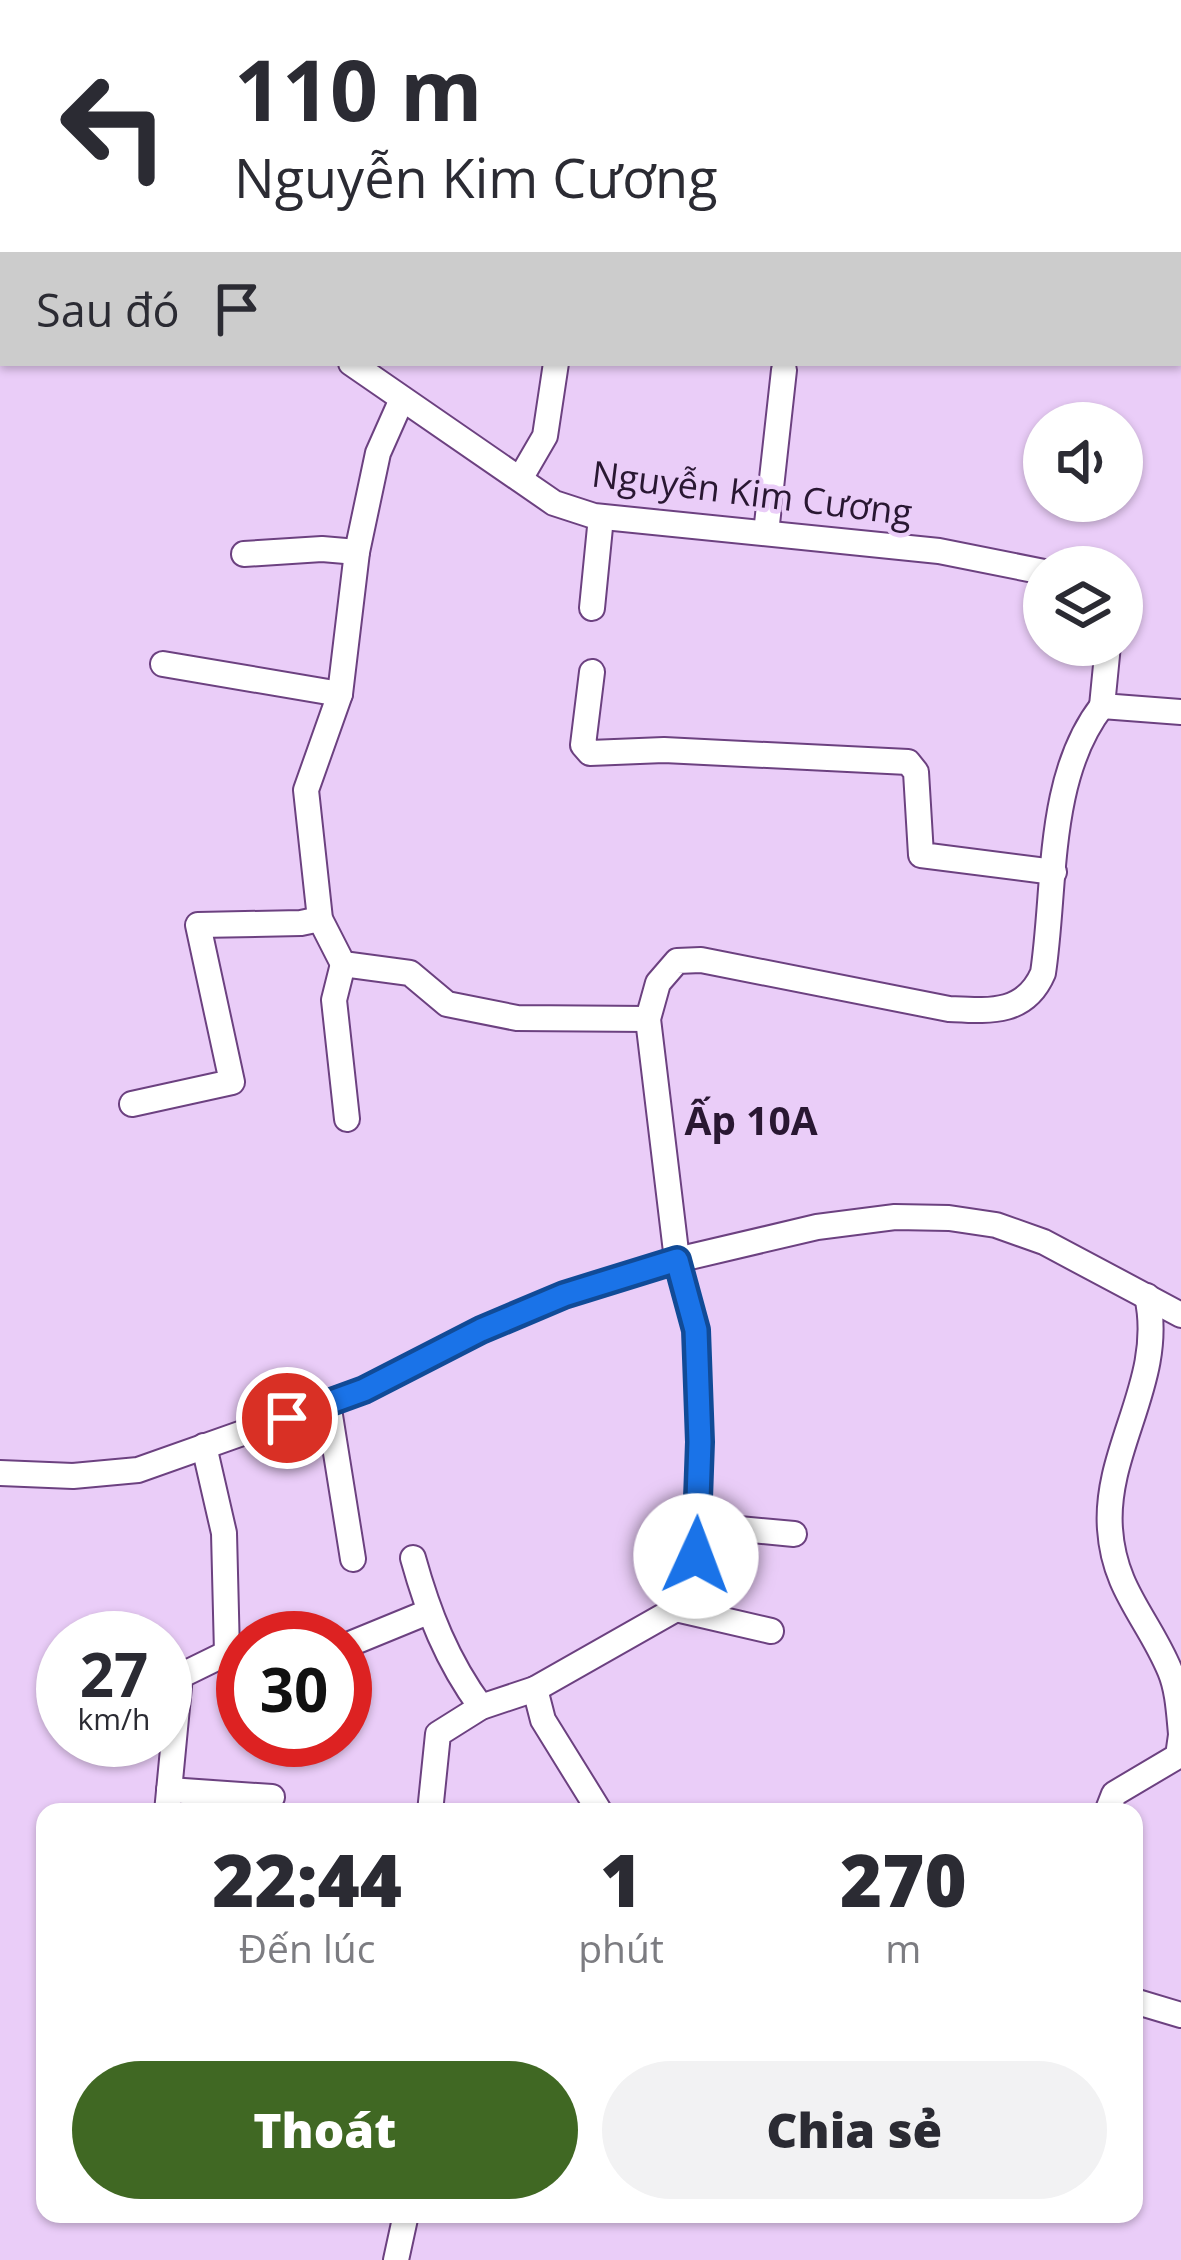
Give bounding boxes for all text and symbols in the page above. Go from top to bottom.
text: 110 m [234,31,482,146]
icon: left [36,48,192,204]
text: Nguyễn Kim Cương [234,140,718,214]
icon: arrive [204,276,270,342]
text: Sau đó [36,279,180,340]
map controls [1023,402,1143,666]
button: sound [1023,402,1143,522]
street label: Nguyễn Kim Cương [589,449,915,536]
button: layers [1023,546,1143,666]
district label: Ấp 10A [684,1093,818,1146]
pin [236,1367,338,1469]
icon: arrive [254,1385,320,1451]
position arrow [633,1493,759,1619]
speed limit sign: 30 [216,1611,372,1767]
text: 27 [80,1633,148,1715]
text: km/h [78,1698,150,1739]
text: 22:44 [212,1830,402,1928]
text: 1 [600,1830,642,1928]
text: 270 [840,1830,967,1928]
text: Đến lúc [239,1921,375,1974]
text: phút [578,1921,664,1974]
text: m [885,1921,921,1974]
button: Thoát [72,2061,578,2199]
button: Chia sẻ [602,2061,1107,2199]

